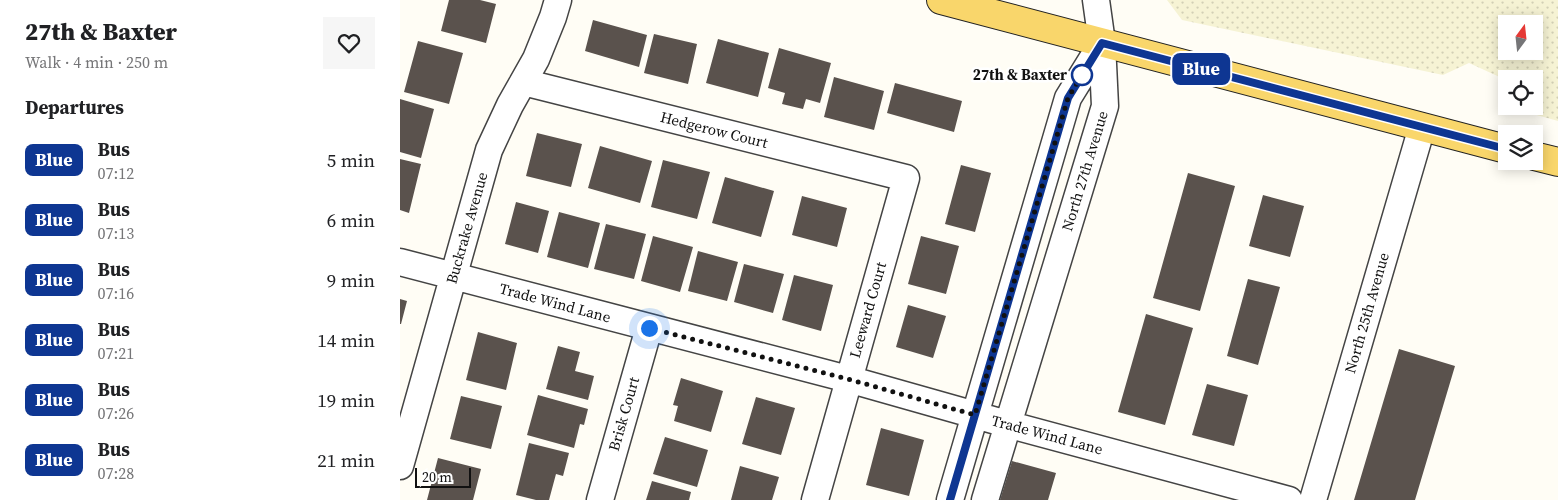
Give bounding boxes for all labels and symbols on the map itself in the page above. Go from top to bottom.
north arrow [1498,15,1542,60]
line badge: Blue [1166,53,1236,85]
place label: 27th & Baxter [973,64,1067,85]
marker: 27th & Baxter [1071,64,1093,86]
street label: Hedgerow Court [658,106,770,153]
street label: North 27th Avenue [1056,108,1113,234]
street label: Buckrake Avenue [441,169,493,286]
street label: North 25th Avenue [1339,250,1394,376]
street label: Leeward Court [844,259,891,360]
street label: Trade Wind Lane [497,278,614,328]
your location [637,316,662,341]
street label: Brisk Court [603,374,644,453]
street label: Trade Wind Lane [989,410,1106,460]
scale bar [415,465,471,488]

